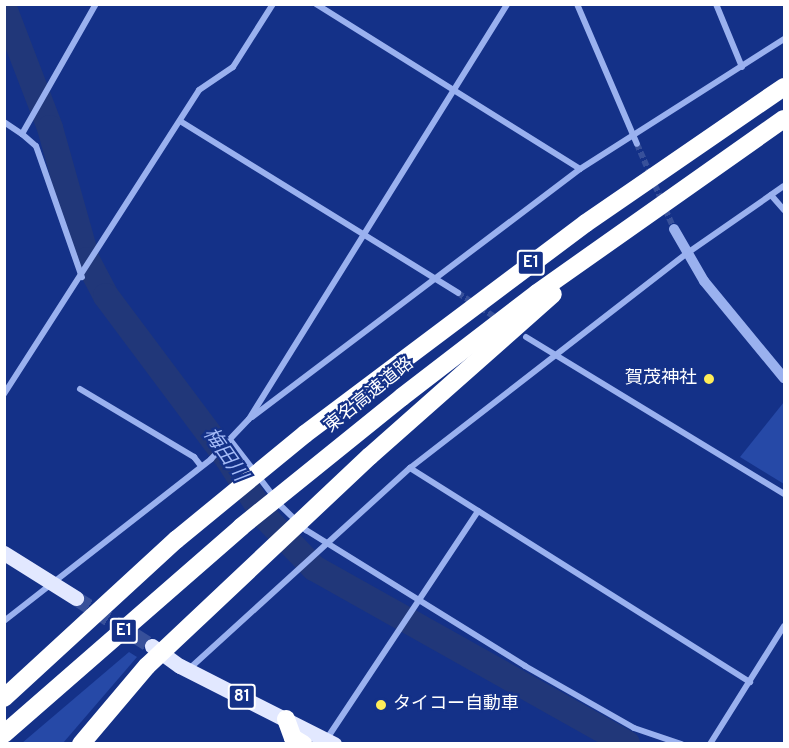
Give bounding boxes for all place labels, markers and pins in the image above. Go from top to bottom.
place label: 賀茂神社 [625,368,697,390]
marker: 賀茂神社 [702,372,716,386]
place label: タイコー自動車 [393,694,519,716]
marker: タイコー自動車 [374,698,388,712]

